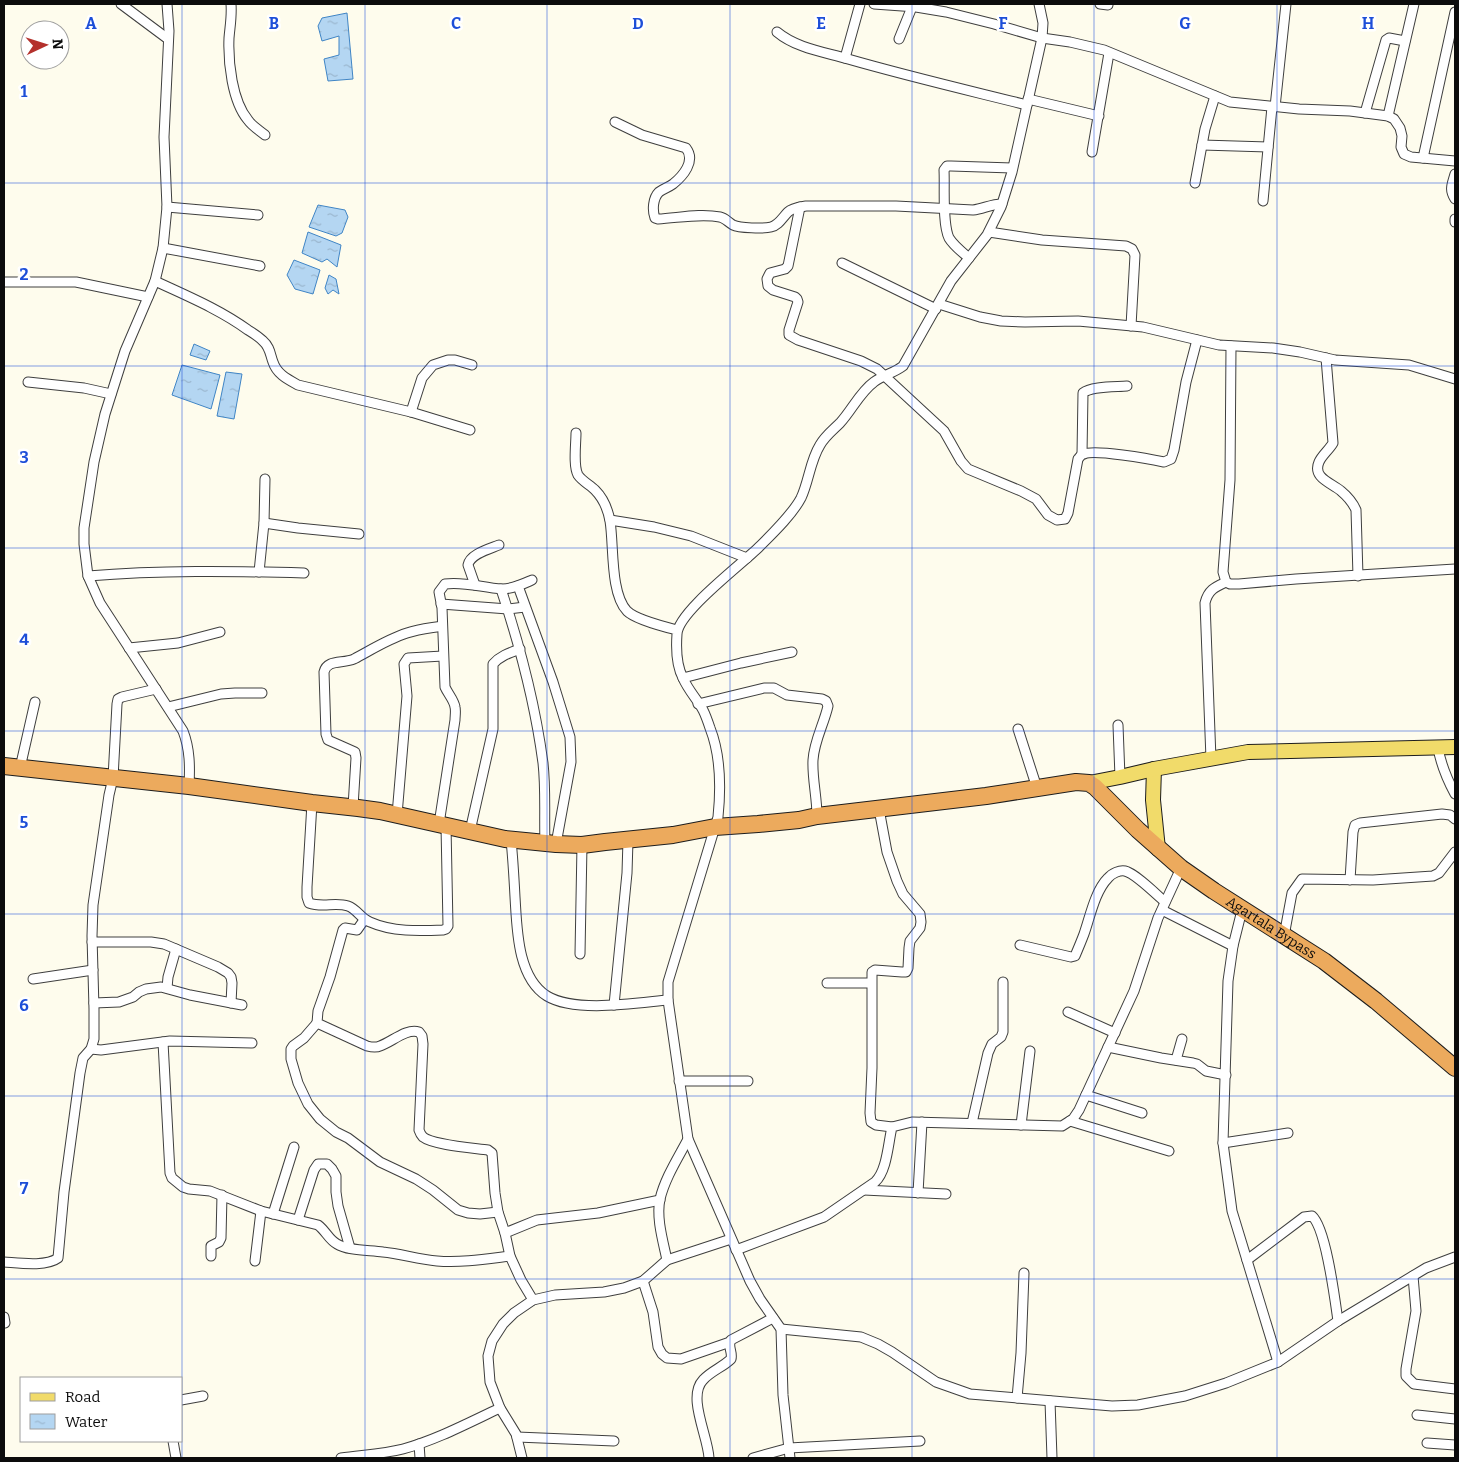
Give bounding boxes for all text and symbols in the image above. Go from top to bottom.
text: A [85,14,97,33]
text: B [269,14,279,33]
text: C [451,14,461,33]
text: D [632,14,644,33]
text: E [816,14,826,33]
text: F [999,14,1008,33]
text: G [1179,14,1191,33]
text: H [1362,14,1375,33]
north arrow [20,20,70,70]
text: N [49,38,66,50]
text: 1 [21,82,28,101]
text: 2 [19,265,29,284]
text: 3 [19,448,29,467]
text: 4 [19,630,29,649]
text: 5 [20,813,29,832]
street label: Agartala Bypass [1223,893,1319,963]
text: 6 [19,996,29,1015]
text: 7 [20,1179,29,1198]
legend [20,1377,182,1442]
text: Road [65,1388,100,1406]
text: Water [65,1413,108,1431]

